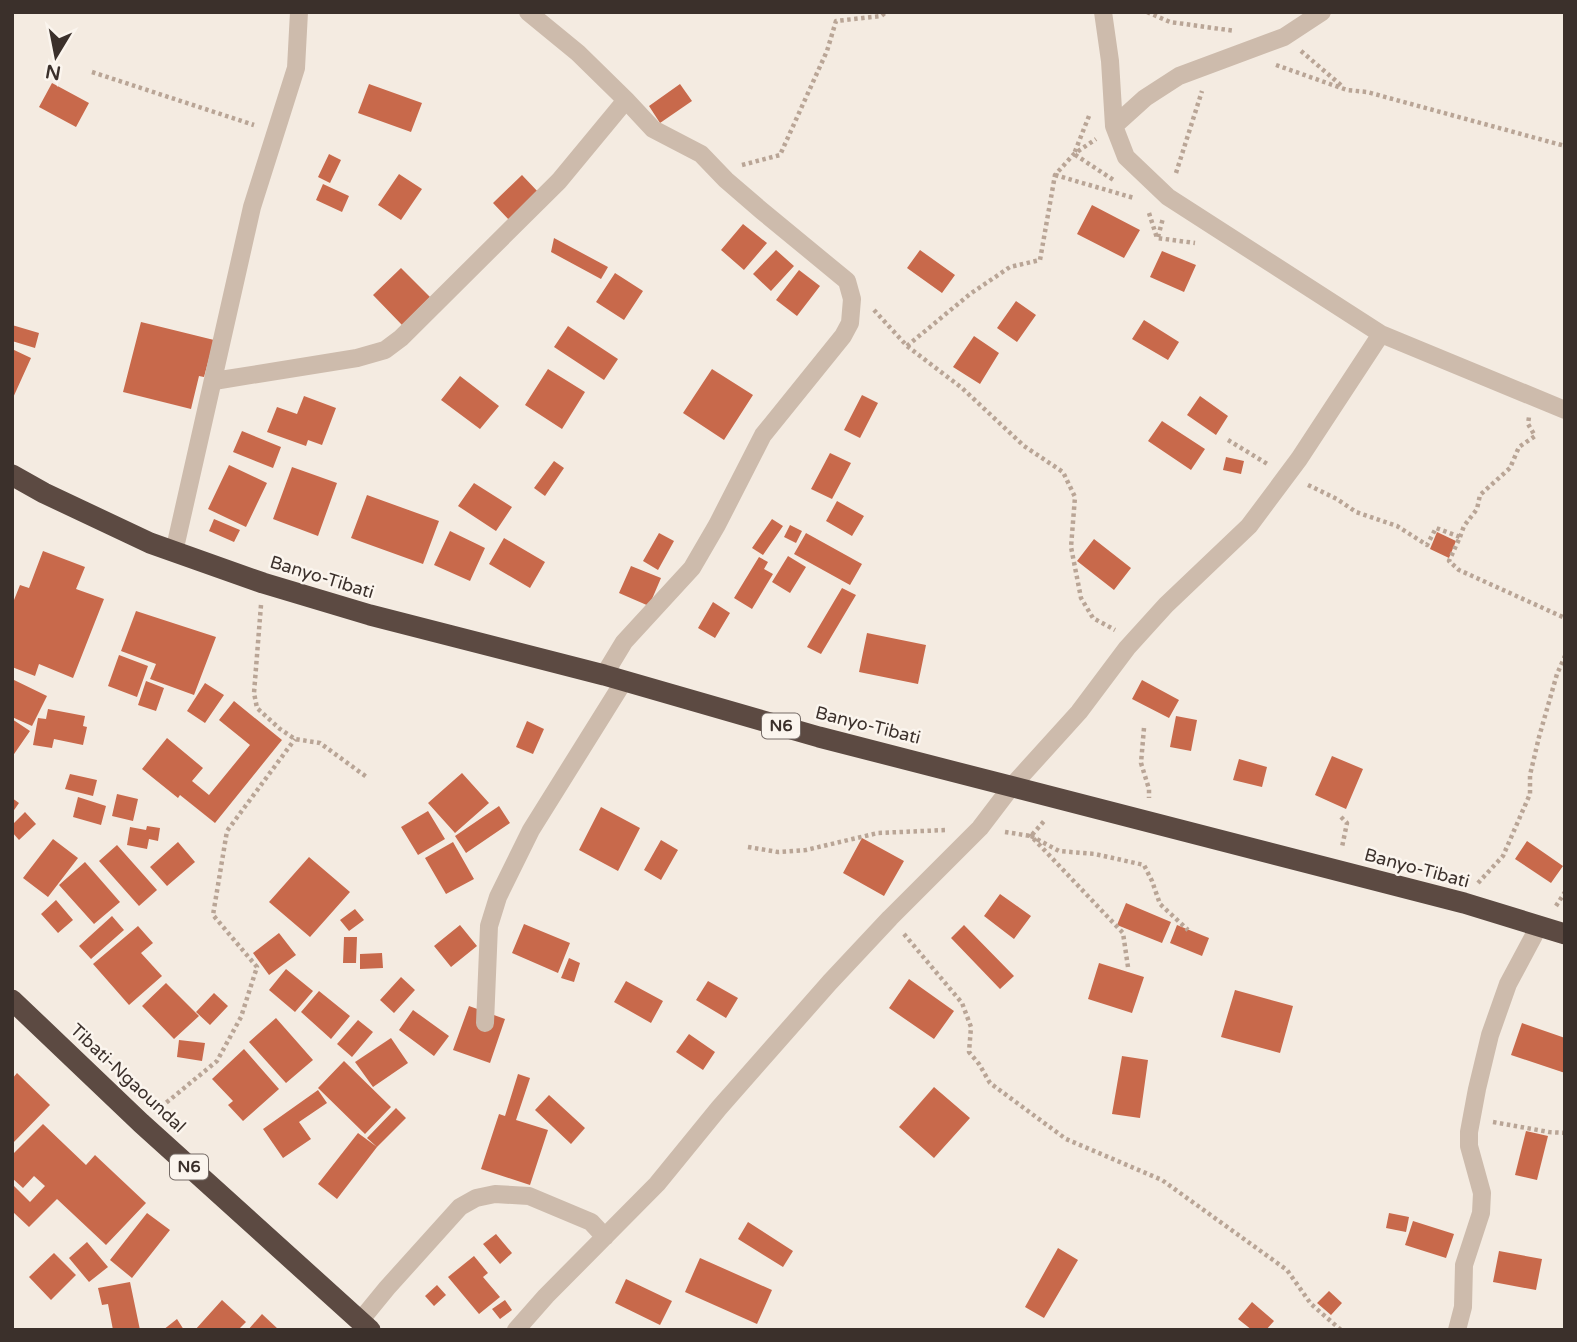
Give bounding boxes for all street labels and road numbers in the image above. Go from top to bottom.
street label: Banyo-Tibati [267,551,377,603]
street label: Banyo-Tibati [813,701,923,749]
road number: N6 [762,713,800,738]
street label: Banyo-Tibati [1362,843,1472,893]
street label: Tibati-Ngaoundal [66,1019,190,1137]
road number: N6 [170,1154,208,1180]

